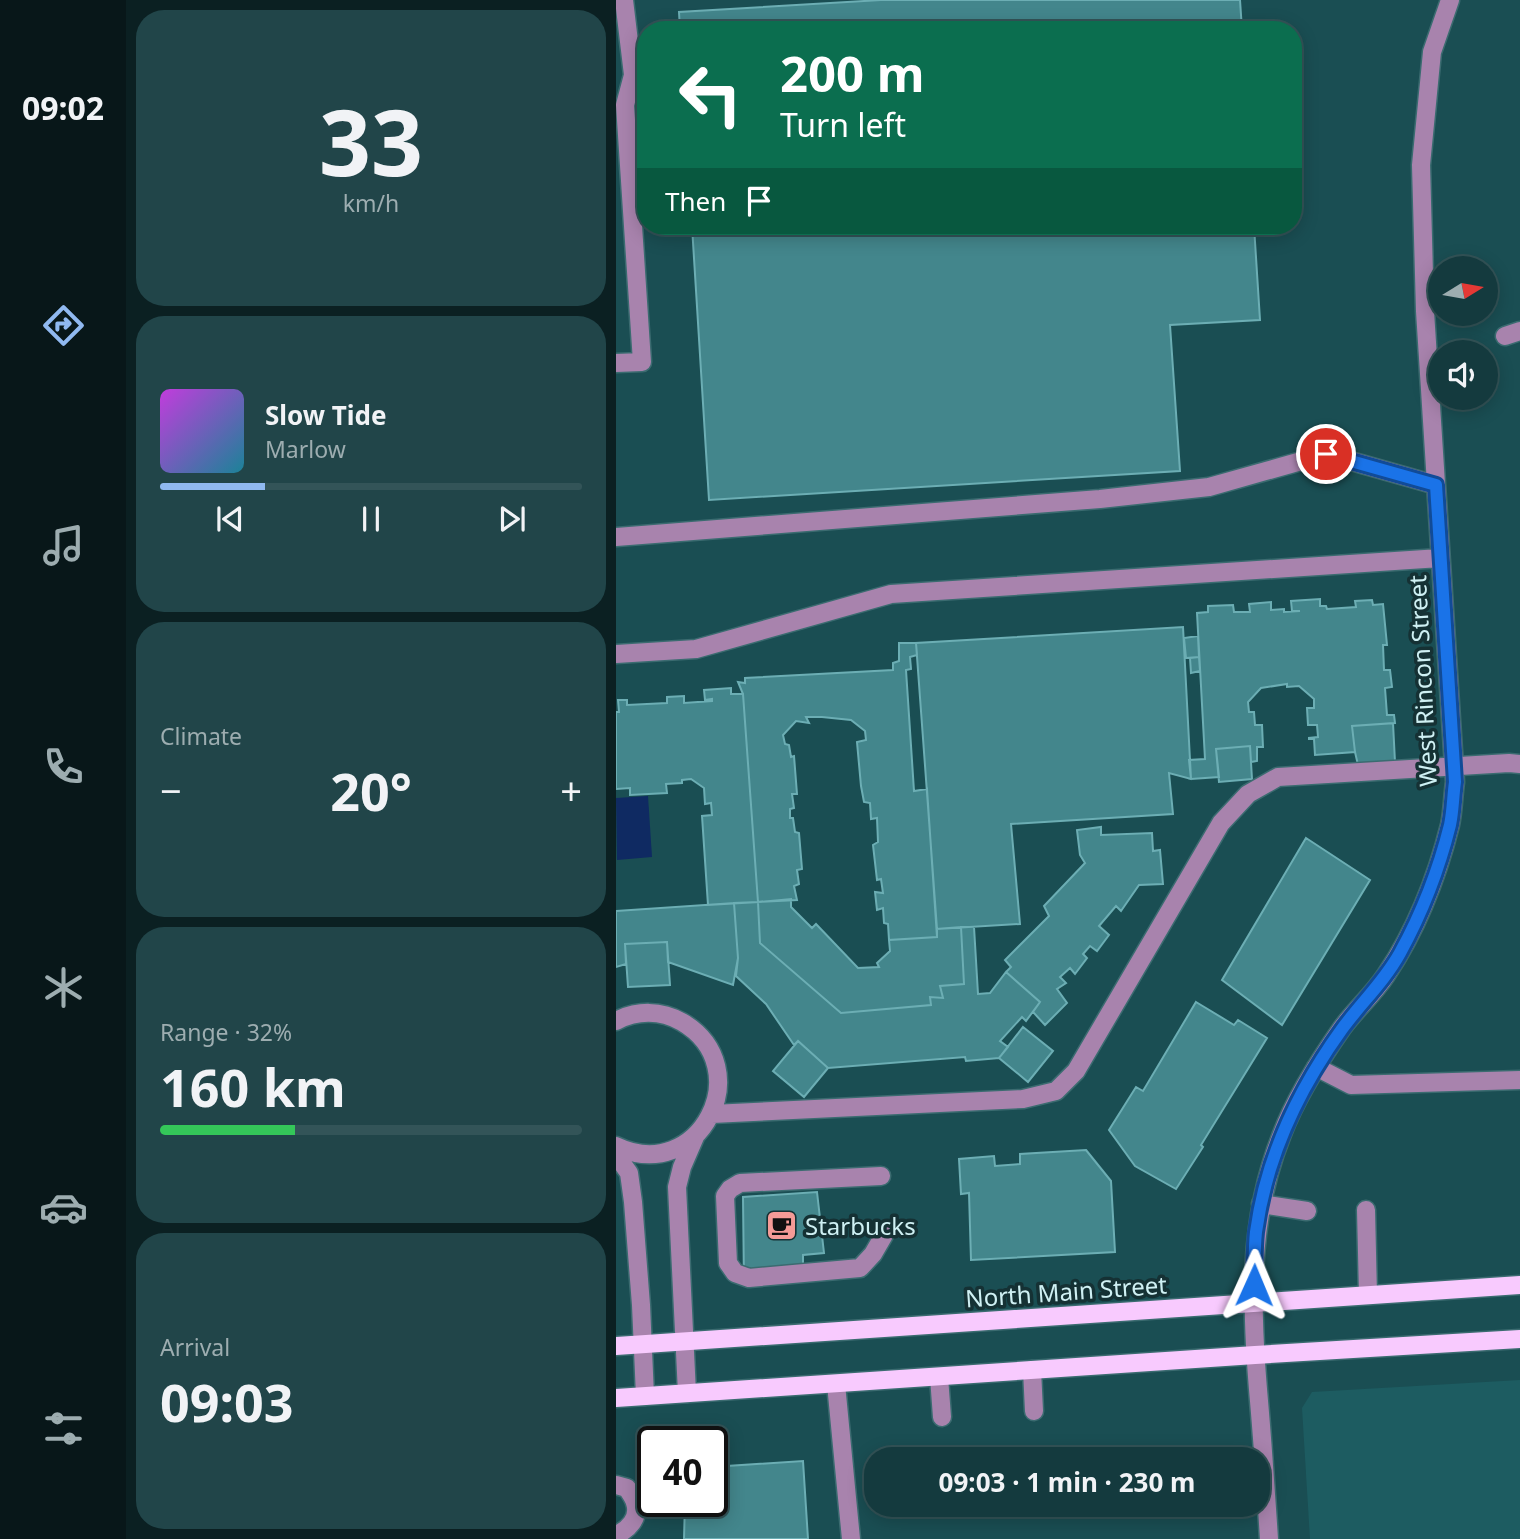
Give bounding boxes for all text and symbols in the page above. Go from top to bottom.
text: 200 m [780,40,925,106]
icon: left [665,49,756,140]
text: 33 [319,79,423,203]
text: 09:02 [22,86,104,129]
text: Turn left [780,103,906,146]
icon: arrive [740,182,778,220]
text: Then [665,183,726,219]
text: km/h [343,187,399,219]
north arrow [1428,256,1498,326]
map controls [1428,256,1498,410]
icon: directions [39,301,88,350]
button: sound [1428,340,1498,410]
text: Slow Tide [265,397,387,433]
pin [1296,424,1356,484]
text: Marlow [265,433,346,465]
icon: arrive [1307,435,1345,473]
icon: previous [211,500,249,538]
icon: pause [352,500,390,538]
icon: next [493,500,531,538]
icon: music [39,521,88,570]
street label: West Rincon Street [1400,574,1444,788]
text: Climate [160,720,242,752]
icon: phone [39,742,88,791]
text: 20° [330,755,412,826]
text: − [160,764,182,816]
text: + [560,764,582,816]
icon: climate [39,963,88,1012]
text: Range · 32% [160,1016,292,1048]
text: 160 km [160,1051,346,1122]
icon: car [39,1183,88,1232]
cafe icon: Starbucks [765,1208,799,1242]
place label: Starbucks [805,1209,916,1242]
position arrow [1217,1248,1291,1322]
street label: North Main Street [964,1267,1168,1315]
text: Arrival [160,1331,230,1363]
text: 09:03 [160,1366,294,1437]
icon: filters [39,1404,88,1453]
speed limit sign: 40 [637,1426,728,1517]
text: 09:03 · 1 min · 230 m [939,1464,1195,1500]

